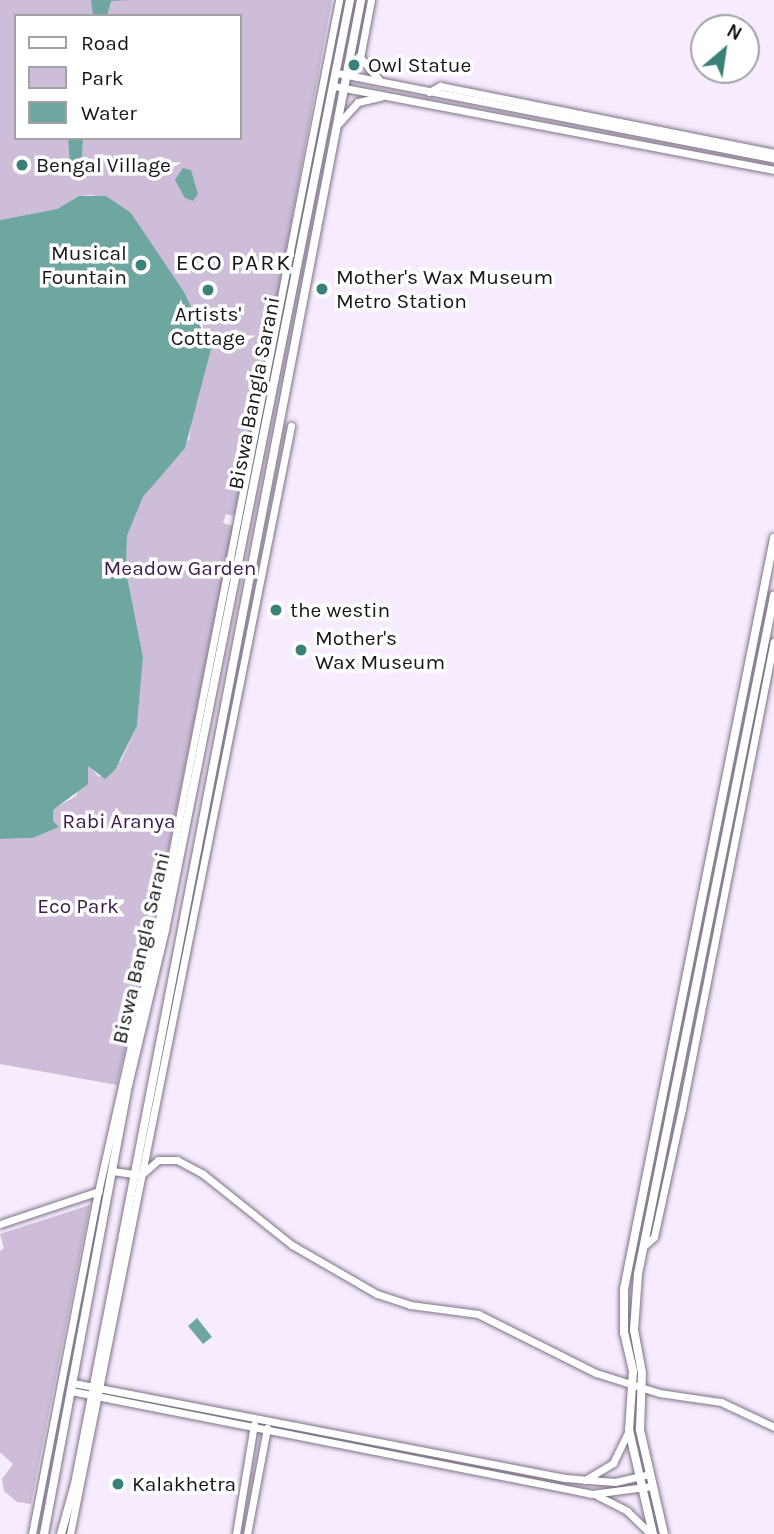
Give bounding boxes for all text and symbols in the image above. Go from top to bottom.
legend [14,14,242,140]
north arrow [690,14,760,84]
text: N [723,19,746,45]
text: Road [81,31,129,55]
place label: Owl Statue [368,52,471,78]
marker: Owl Statue [346,57,362,73]
text: Park [81,66,124,90]
text: Water [81,101,137,125]
place label: Bengal Village [36,152,171,178]
marker: Bengal Village [14,157,30,173]
place label: Musical Fountain [41,240,127,290]
district label: ECO PARK [177,249,291,277]
marker: Musical Fountain [133,257,149,273]
place label: Mother's Wax Museum Metro Station [336,264,553,314]
marker: Mother's Wax Museum Metro Station [314,281,330,297]
marker: Artists' Cottage [200,282,216,298]
street label: Biswa Bangla Sarani [223,294,285,492]
place label: Artists' Cottage [171,301,245,351]
park label: Meadow Garden [104,555,256,581]
place label: the westin [290,597,390,623]
marker: the westin [268,602,284,618]
place label: Mother's Wax Museum [315,625,445,675]
marker: Mother's Wax Museum [293,642,309,658]
park label: Rabi Aranya [62,808,176,834]
street label: Biswa Bangla Sarani [107,850,175,1046]
park label: Eco Park [37,893,119,919]
place label: Kalakhetra [132,1471,236,1497]
marker: Kalakhetra [110,1476,126,1492]

